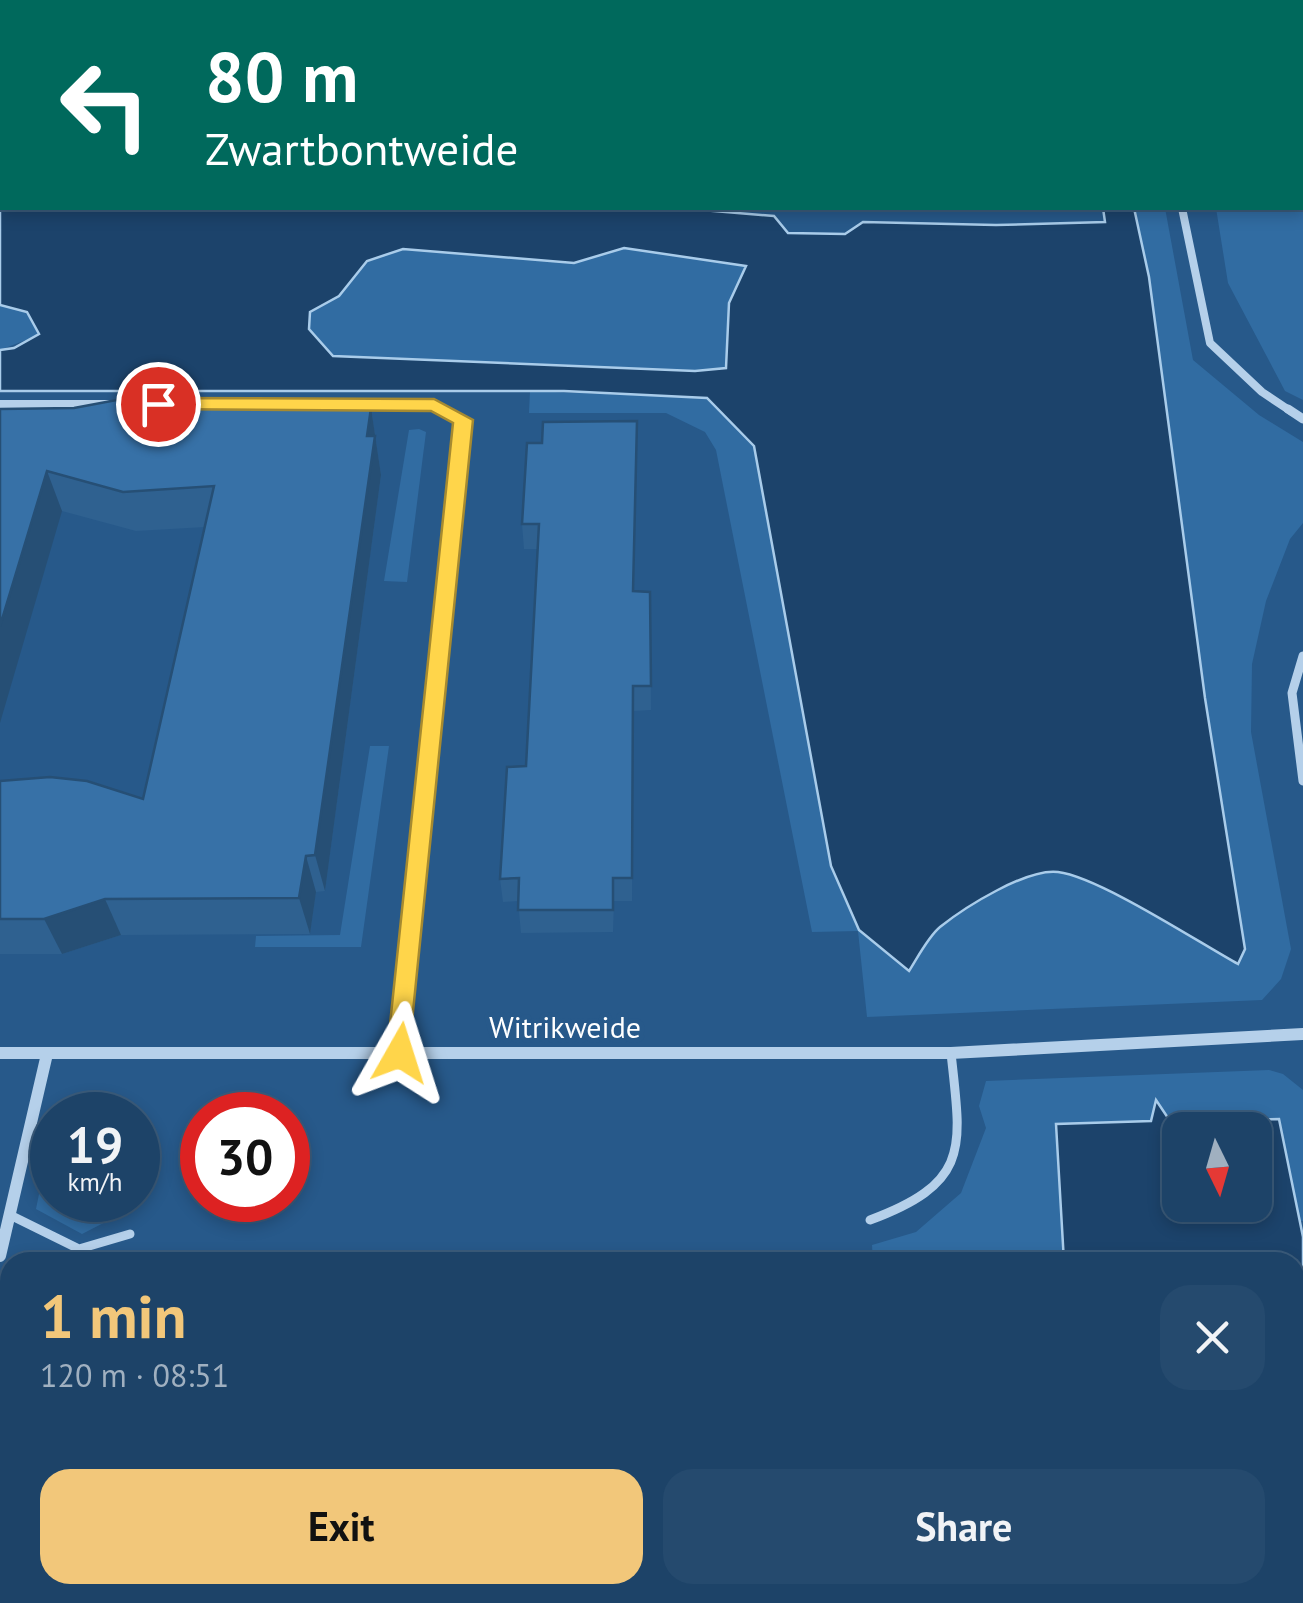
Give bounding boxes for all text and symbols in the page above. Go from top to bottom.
text: 80 m [205,31,358,121]
icon: left [40,40,170,170]
text: Zwartbontweide [205,119,518,177]
pin [116,362,201,447]
icon: arrive [131,377,186,432]
position arrow [348,1001,452,1105]
street label: Witrikweide [489,1007,641,1046]
speed limit sign: 30 [180,1092,310,1222]
text: 19 [67,1112,123,1177]
north arrow [1162,1112,1272,1222]
map controls [1162,1112,1272,1222]
text: km/h [68,1166,122,1198]
text: 1 min [40,1277,186,1355]
button: close [1160,1285,1265,1390]
text: 120 m · 08:51 [40,1354,229,1396]
button: Exit [40,1469,643,1584]
button: Share [663,1469,1265,1584]

